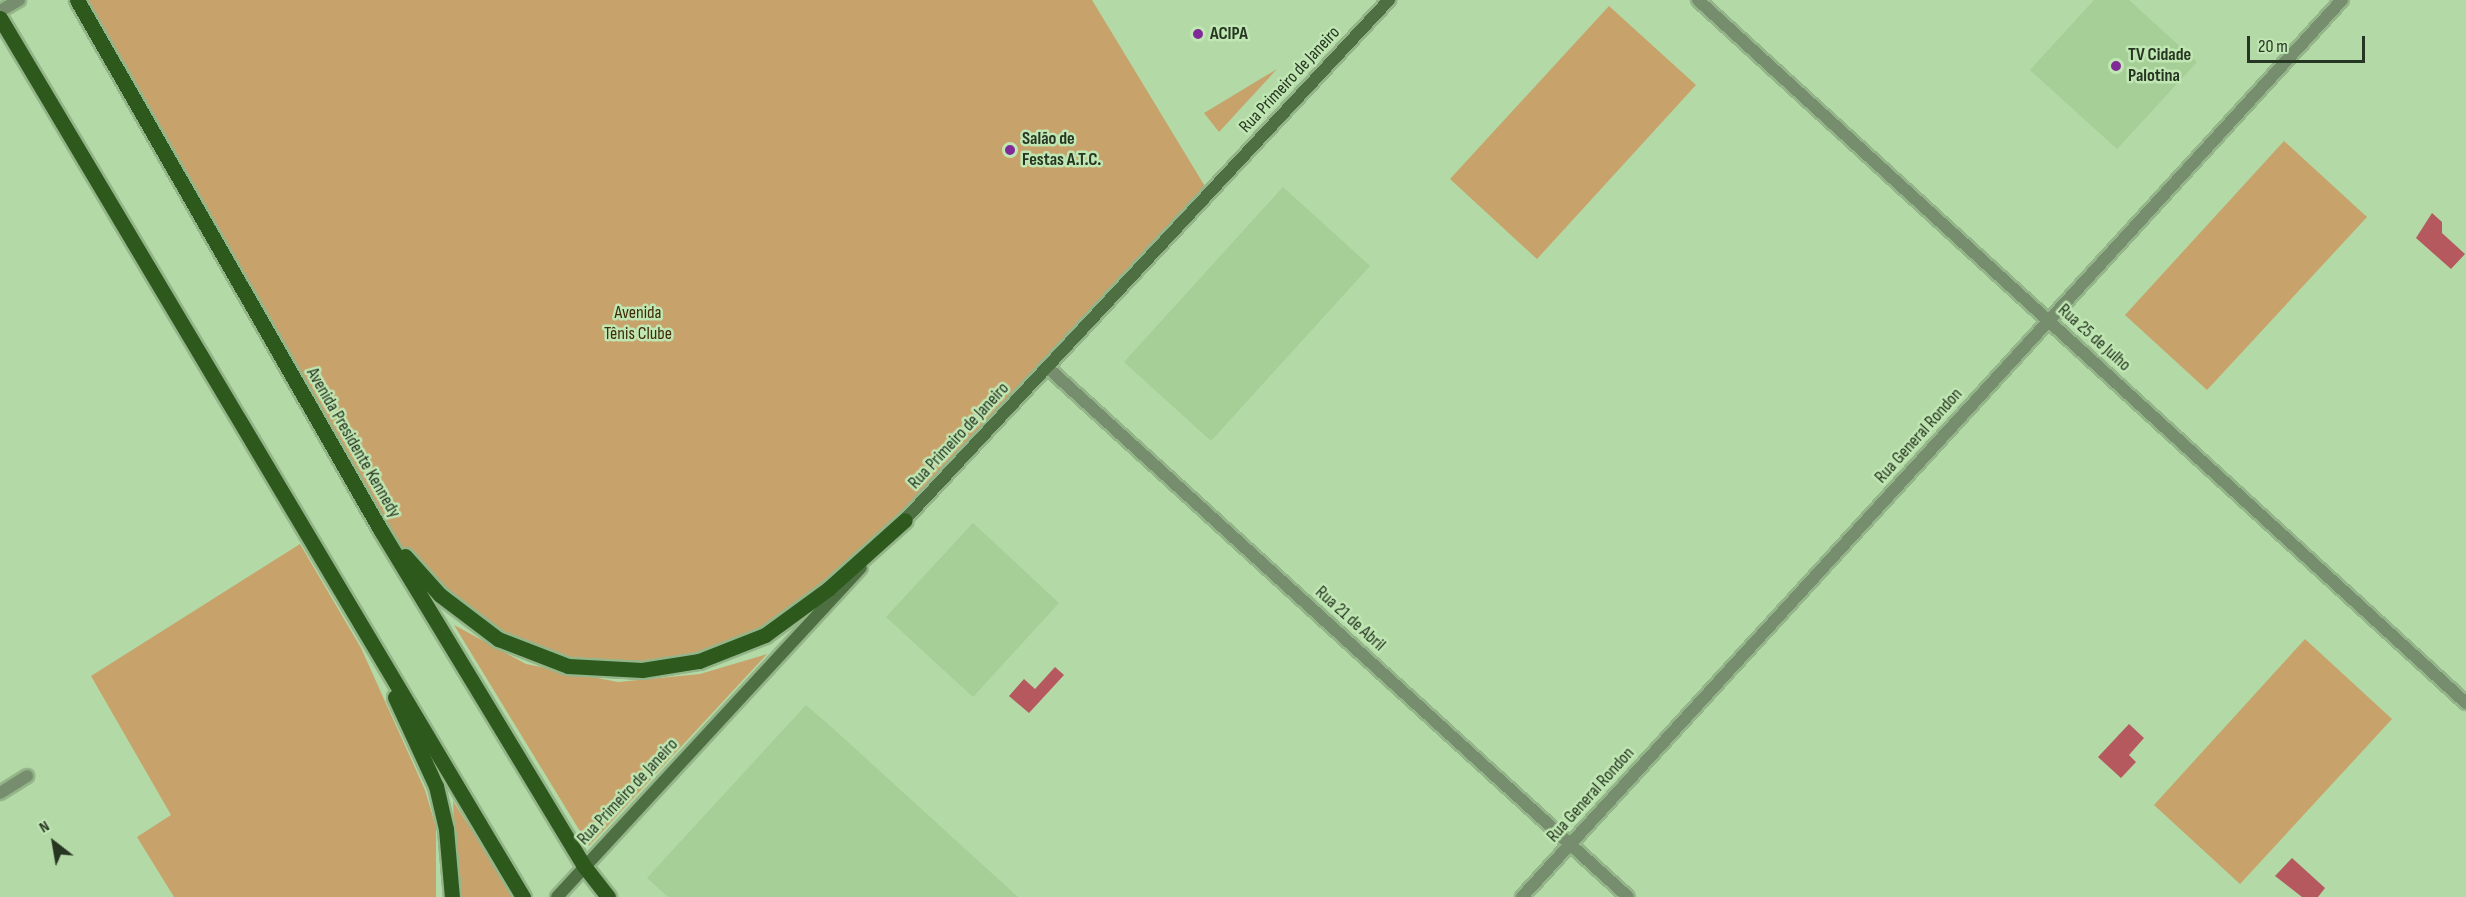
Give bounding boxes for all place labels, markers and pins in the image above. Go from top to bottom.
place label: ACIPA [1210,23,1248,45]
marker: ACIPA [1191,27,1205,41]
place label: TV Cidade Palotina [2128,45,2191,88]
marker: TV Cidade Palotina [2109,59,2123,73]
place label: Salão de Festas A.T.C. [1022,129,1101,172]
marker: Salão de Festas A.T.C. [1003,143,1017,157]

